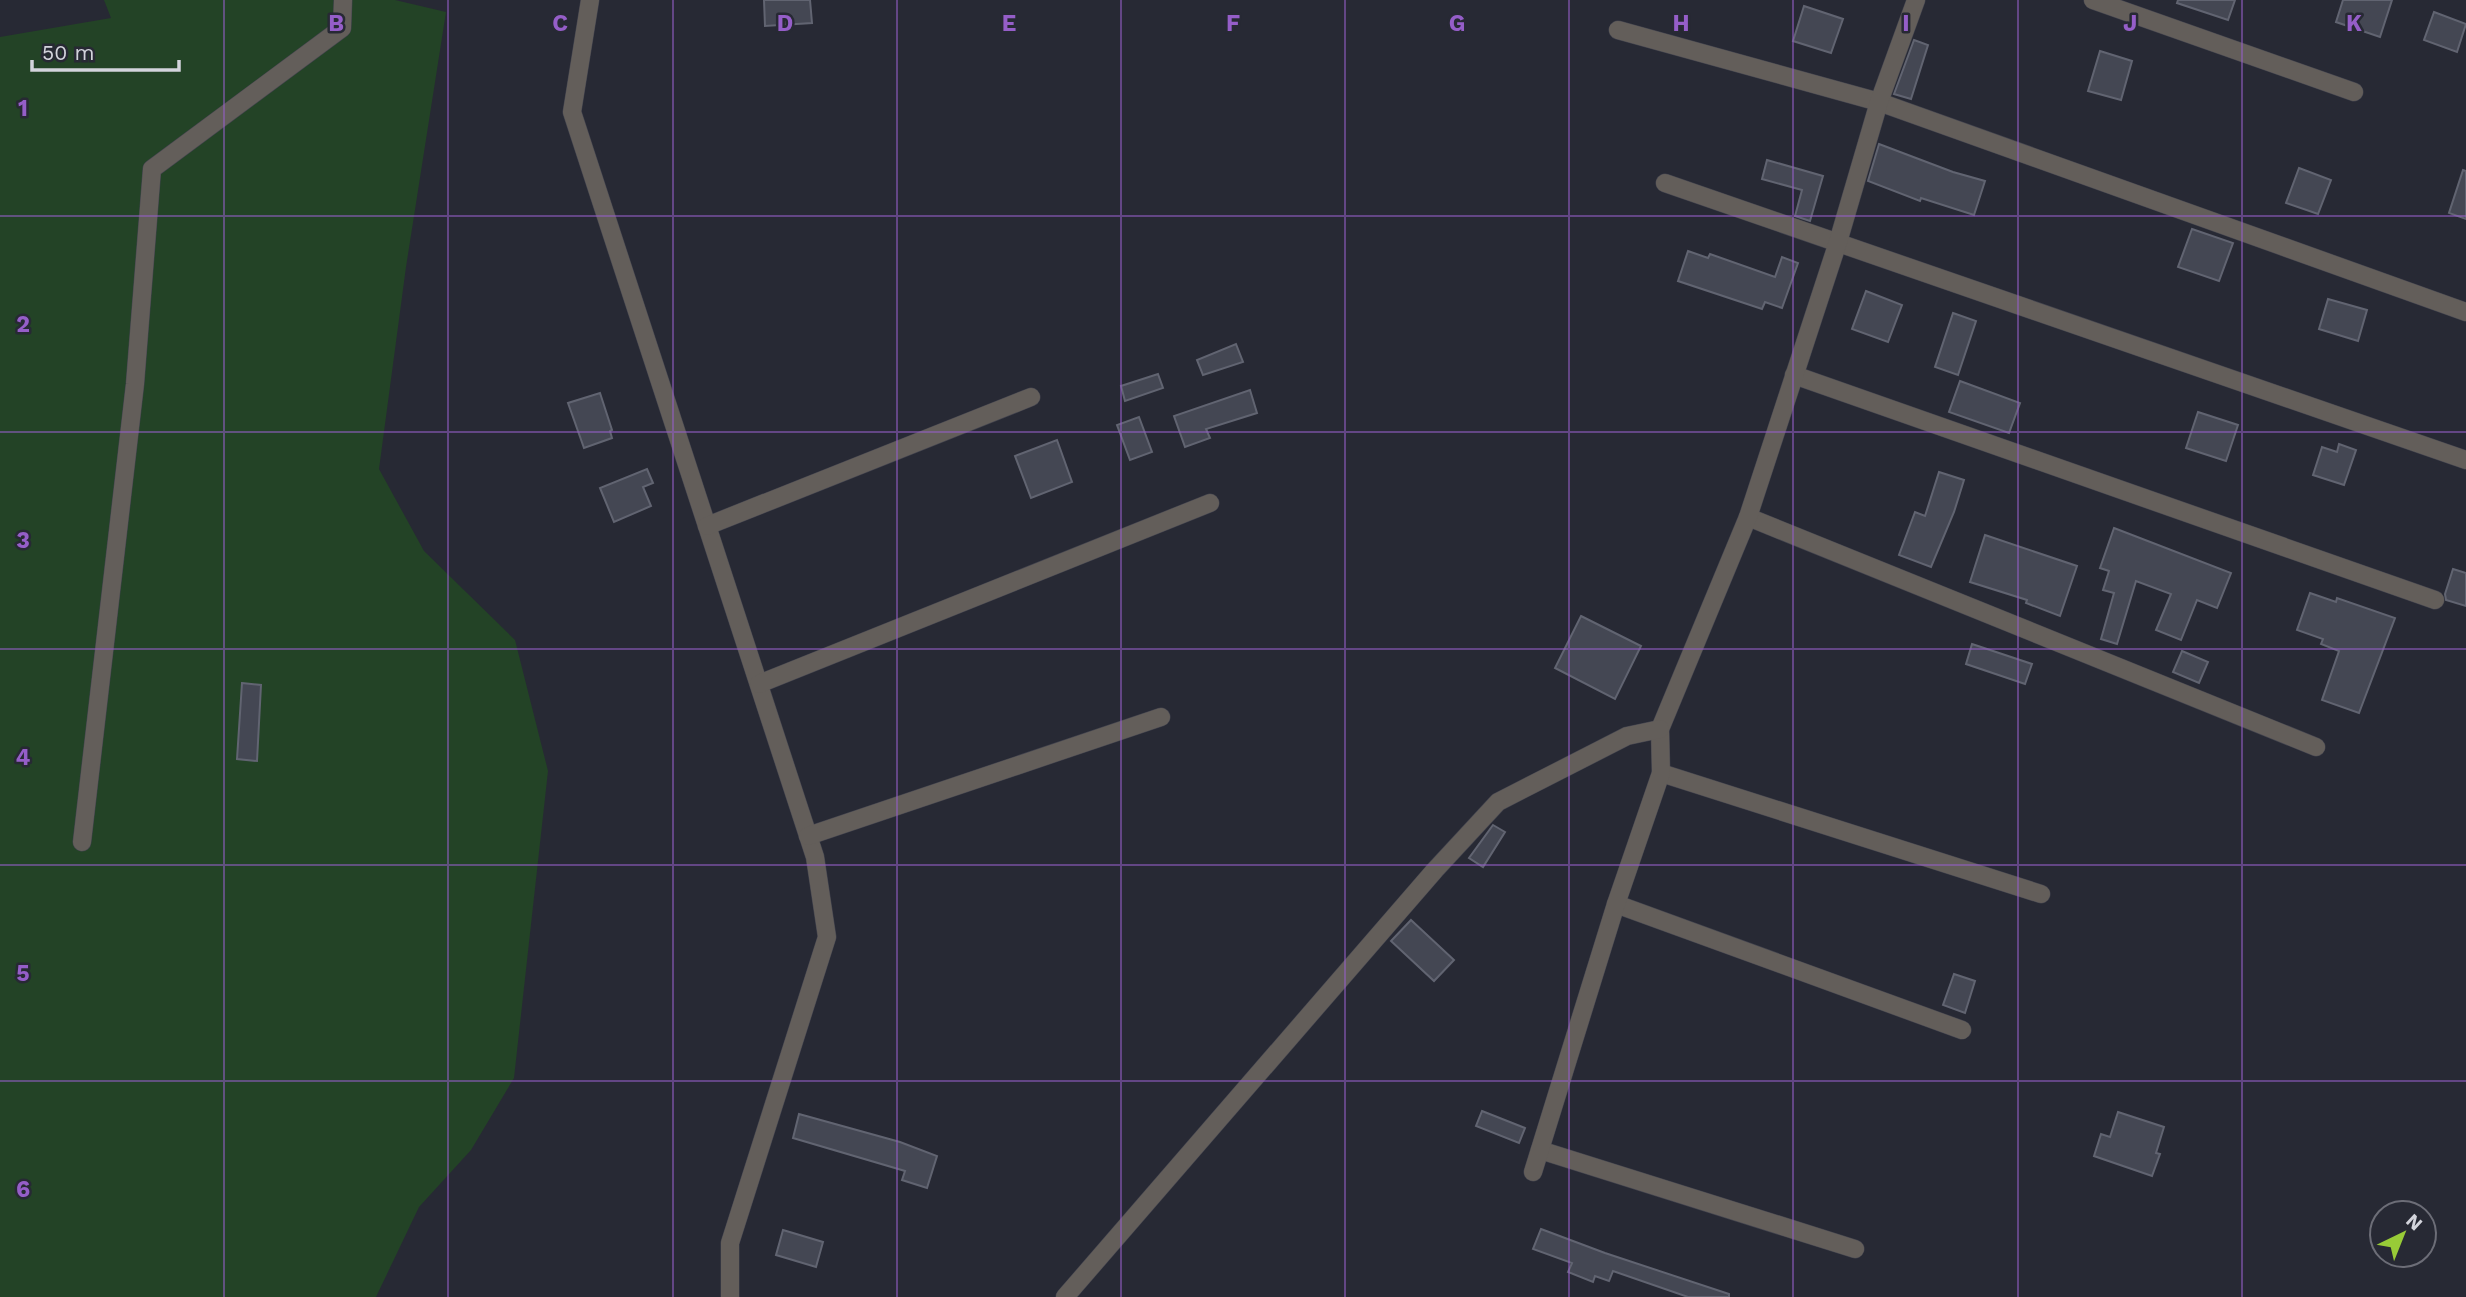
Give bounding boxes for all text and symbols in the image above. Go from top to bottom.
text: B [328,10,344,37]
text: C [552,10,568,37]
text: D [777,10,793,37]
text: E [1002,10,1016,37]
text: F [1226,10,1240,37]
text: G [1449,10,1465,37]
text: H [1672,10,1690,37]
text: I [1902,10,1910,37]
text: J [2123,10,2137,37]
text: K [2346,10,2362,37]
scale bar [32,28,178,72]
text: 50 m [42,40,94,65]
text: 1 [18,95,28,122]
text: 2 [16,311,30,338]
text: 3 [16,527,30,554]
text: 4 [16,744,31,771]
text: 5 [16,960,30,987]
text: 6 [16,1176,30,1203]
north arrow [2368,1199,2438,1269]
text: N [2401,1209,2427,1235]

